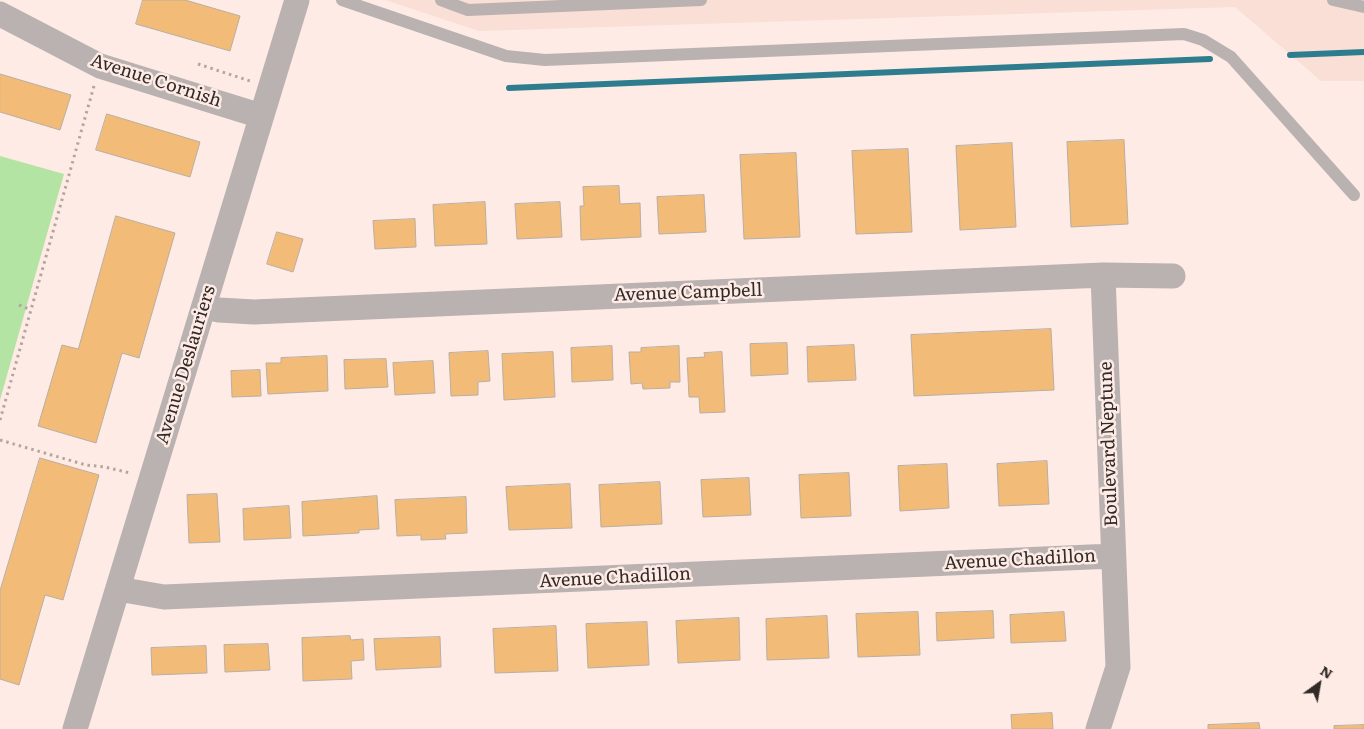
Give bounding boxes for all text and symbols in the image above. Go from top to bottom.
street label: Avenue Cornish [88,50,224,112]
street label: Avenue Campbell [613,280,763,306]
street label: Avenue Deslauriers [152,283,220,447]
street label: Boulevard Neptune [1095,361,1123,527]
street label: Avenue Chadillon [944,545,1096,575]
street label: Avenue Chadillon [539,563,691,593]
north arrow [1294,659,1344,709]
text: N [1317,660,1337,683]

